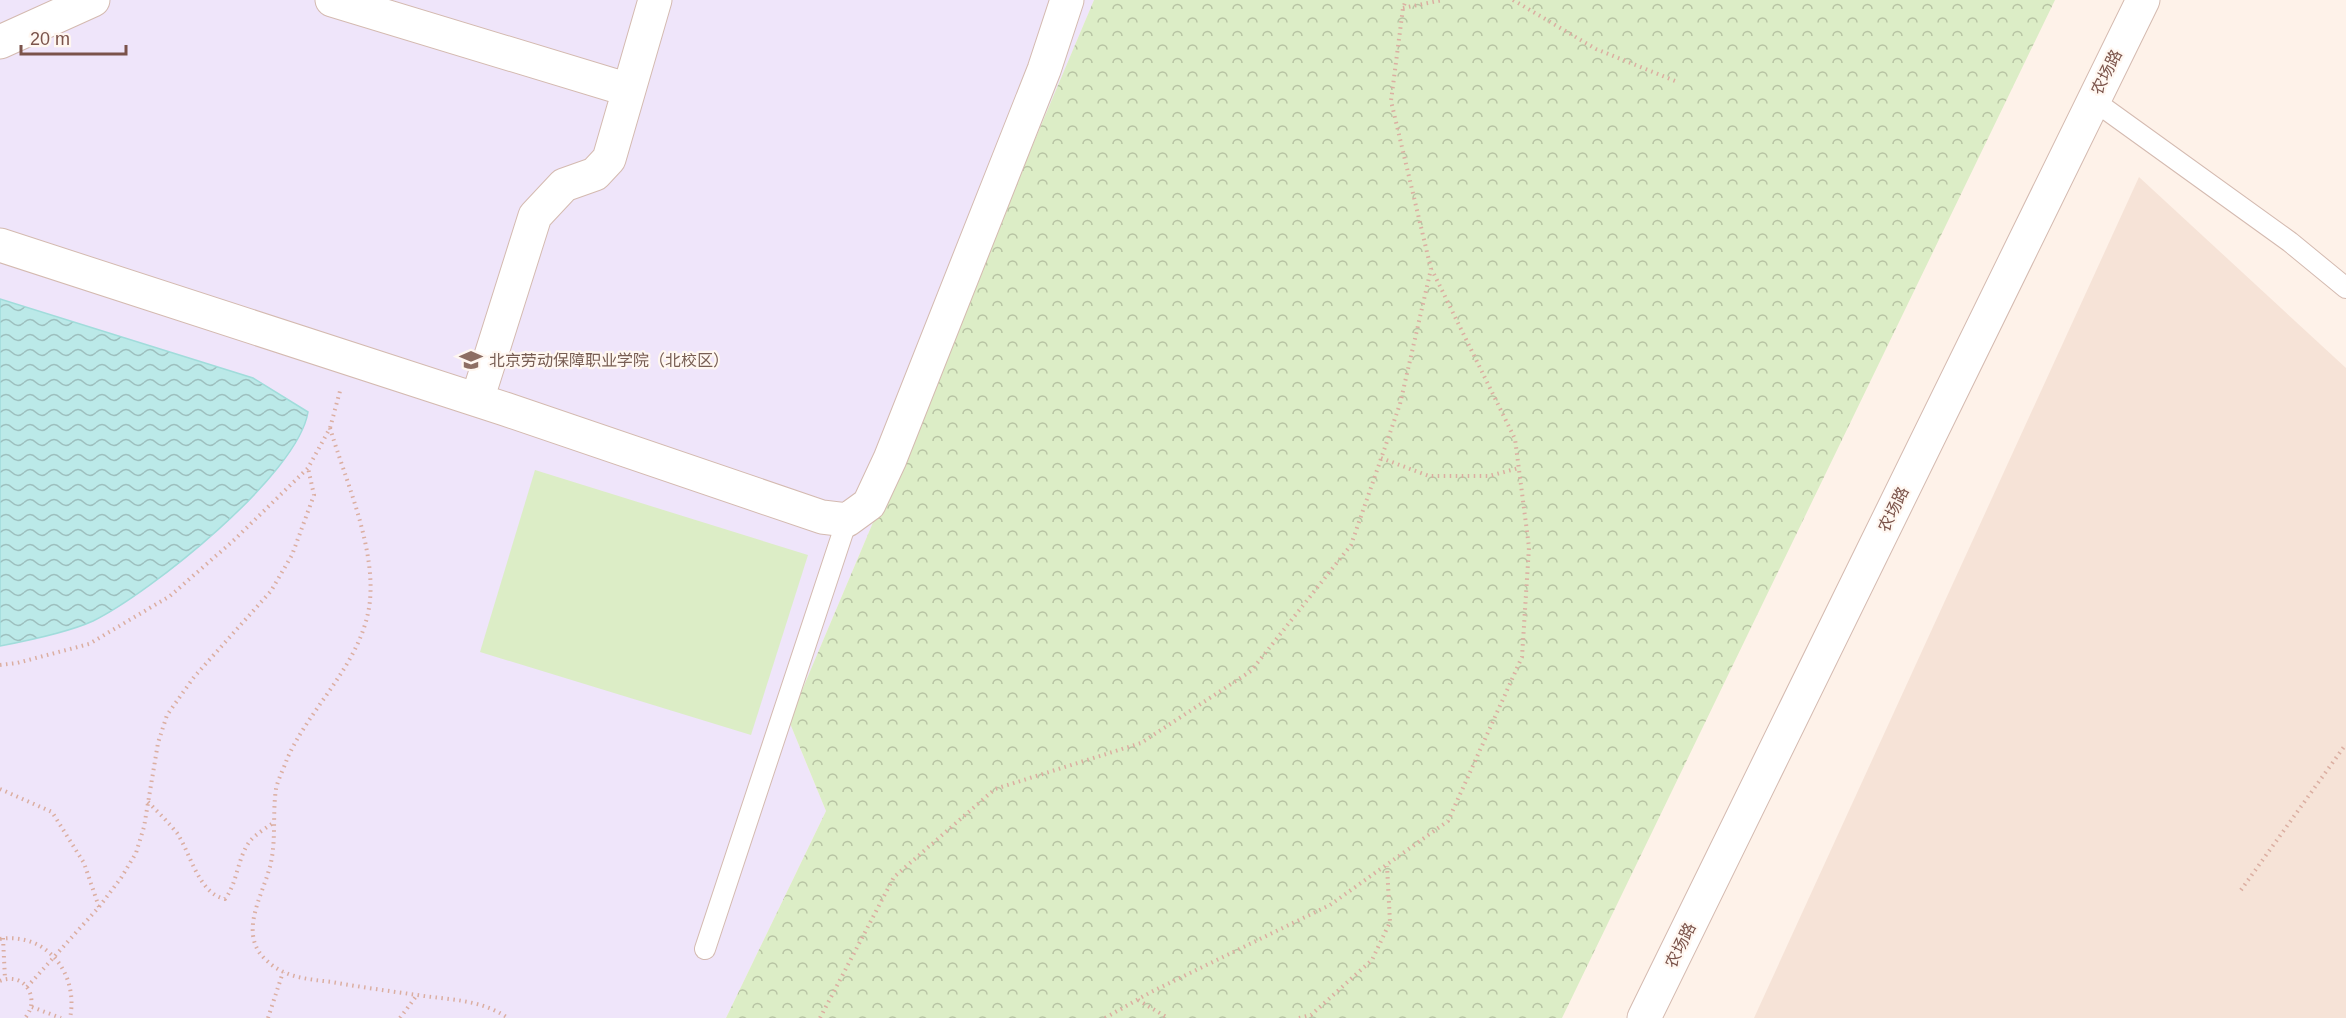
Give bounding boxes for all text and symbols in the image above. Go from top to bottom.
scale bar [21,18,126,56]
text: 20 m [30,29,70,49]
street label: 农场路 [2088,47,2125,97]
school or university icon: 北京劳动保障职业学院（北校区） [458,347,484,373]
place label: 北京劳动保障职业学院（北校区） [489,352,729,369]
street label: 农场路 [1875,484,1912,535]
street label: 农场路 [1662,920,1699,971]

